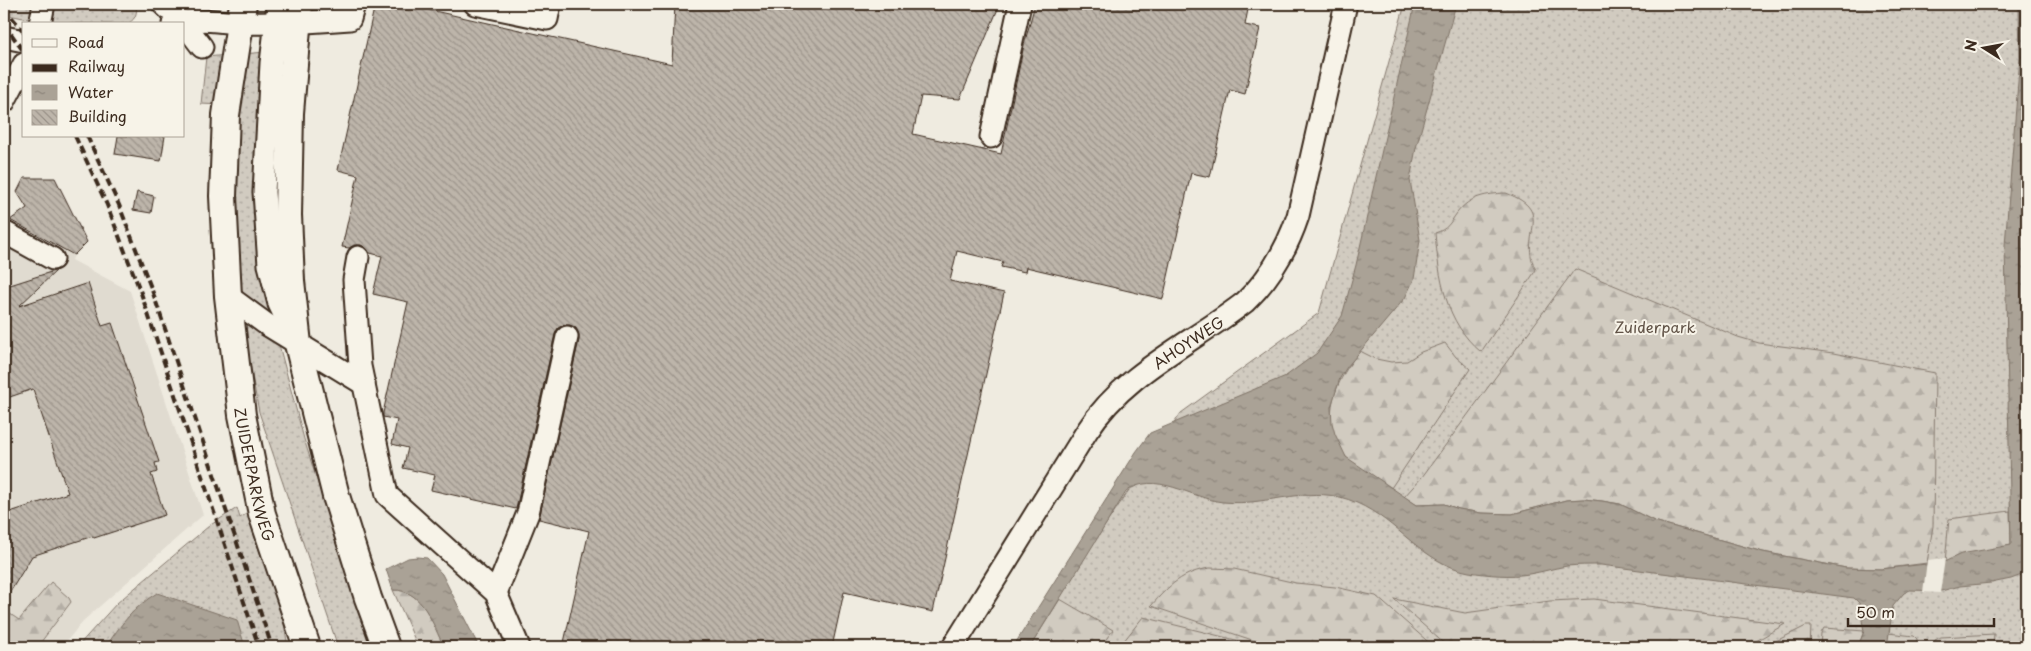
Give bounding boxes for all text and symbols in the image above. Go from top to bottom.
legend [22,22,185,138]
north arrow [1958,22,2008,72]
text: Road [68,30,104,53]
text: N [1959,38,1982,53]
text: Railway [68,54,125,77]
text: Water [68,80,113,103]
text: Building [68,104,127,127]
street label: AHOYWEG [1147,309,1228,374]
park label: Zuiderpark [1614,315,1696,338]
street label: ZUIDERPARKWEG [230,406,282,544]
scale bar [1848,596,1995,628]
text: 50 m [1856,600,1895,623]

